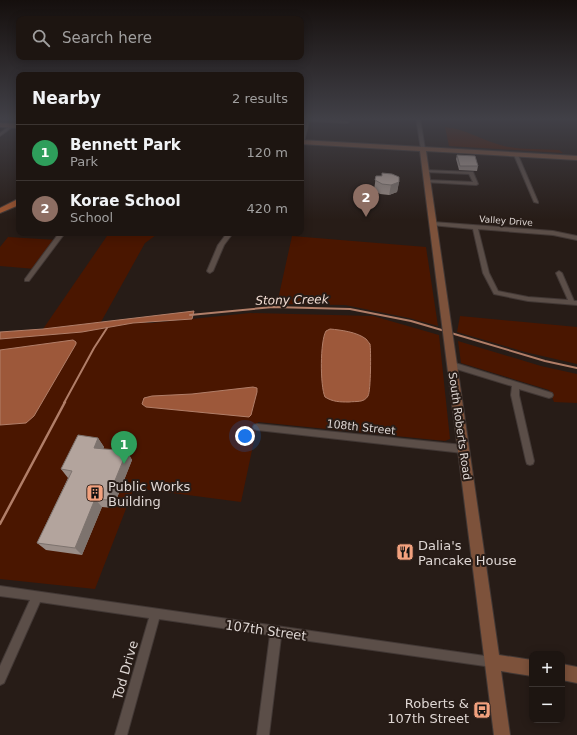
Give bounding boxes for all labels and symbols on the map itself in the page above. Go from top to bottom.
pin: 2 [353,184,379,217]
street label: Valley Drive [479,214,534,228]
water label: Stony Creek [255,292,330,308]
street label: South Roberts Road [445,371,474,481]
street label: 108th Street [326,417,397,438]
your location [235,426,255,446]
pin: 1 [111,431,137,464]
place label: Public Works Building [108,479,191,509]
building icon: Public Works Building [85,483,105,503]
place label: Dalia's Pancake House [418,538,517,568]
restaurant icon: Dalia's Pancake House [395,542,415,562]
street label: 107th Street [224,617,307,644]
street label: Tod Drive [110,639,141,702]
place label: Roberts & 107th Street [387,696,469,726]
bus stop icon: Roberts & 107th Street [472,700,492,720]

